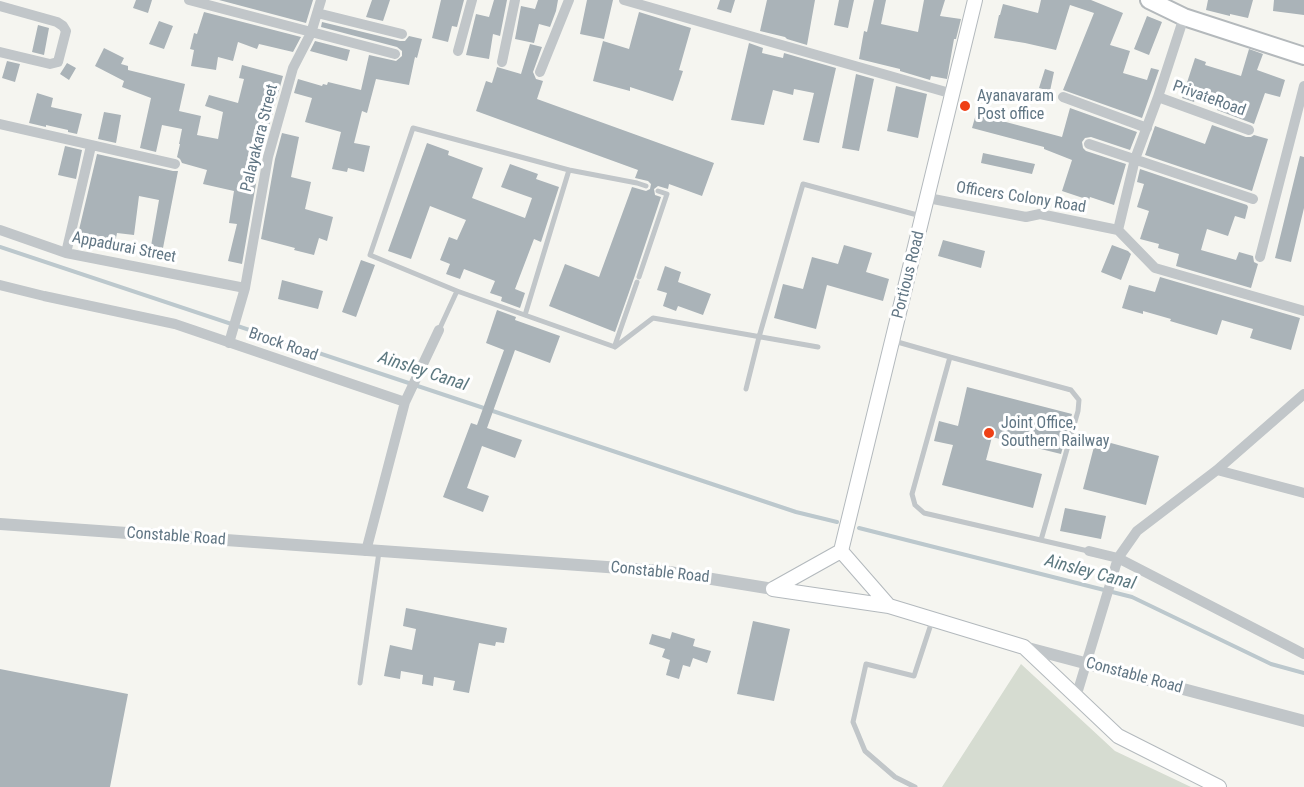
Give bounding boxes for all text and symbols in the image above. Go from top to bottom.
street label: PrivateRoad [1170,77,1248,121]
street label: Palayakara Street [237,82,283,194]
place label: Ayanavaram Post office [977,87,1054,125]
marker: Ayanavaram Post office [958,99,972,113]
street label: Officers Colony Road [955,178,1087,218]
street label: Appadurai Street [70,229,178,267]
street label: Portious Road [889,229,929,321]
street label: Brock Road [246,324,320,366]
water label: Ainsley Canal [375,347,471,397]
place label: Joint Office, Southern Railway [1001,414,1109,452]
marker: Joint Office, Southern Railway [982,426,996,440]
street label: Constable Road [126,524,226,550]
water label: Ainsley Canal [1042,551,1138,595]
street label: Constable Road [610,558,710,588]
street label: Constable Road [1084,654,1184,698]

